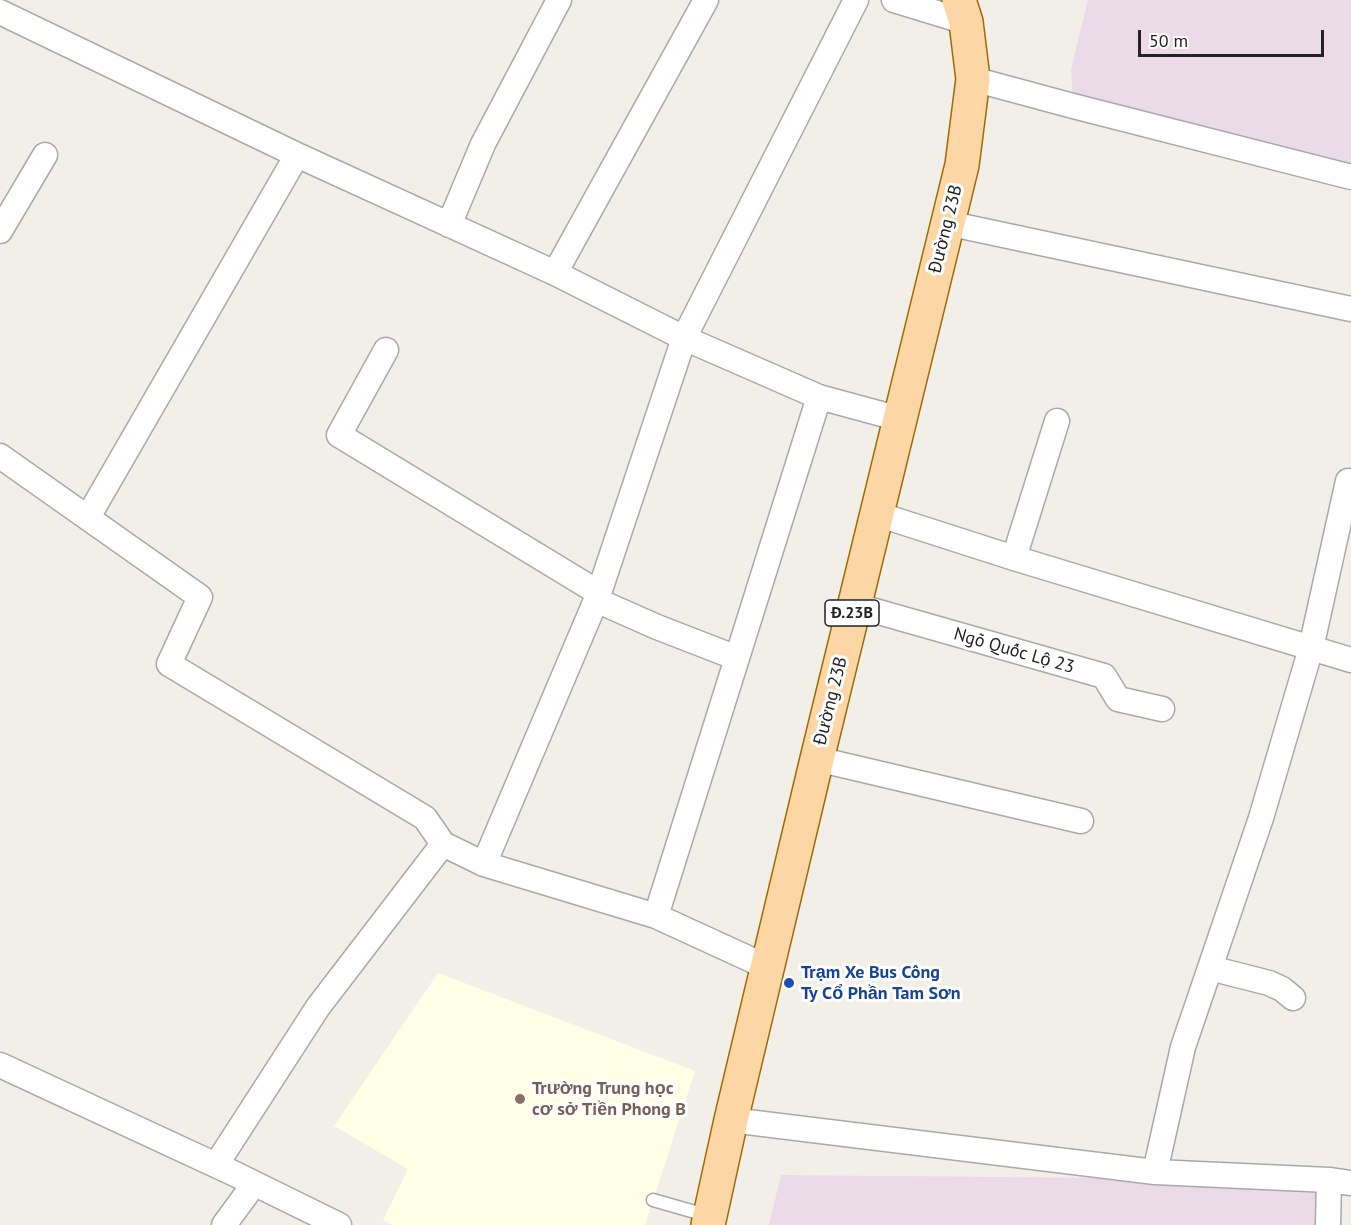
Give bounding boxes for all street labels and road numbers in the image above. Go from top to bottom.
street label: Đường 23B [925,183,967,275]
road number: Đ.23B [825,600,879,626]
street label: Ngõ Quốc Lộ 23 [951,623,1077,679]
street label: Đường 23B [810,655,852,747]

